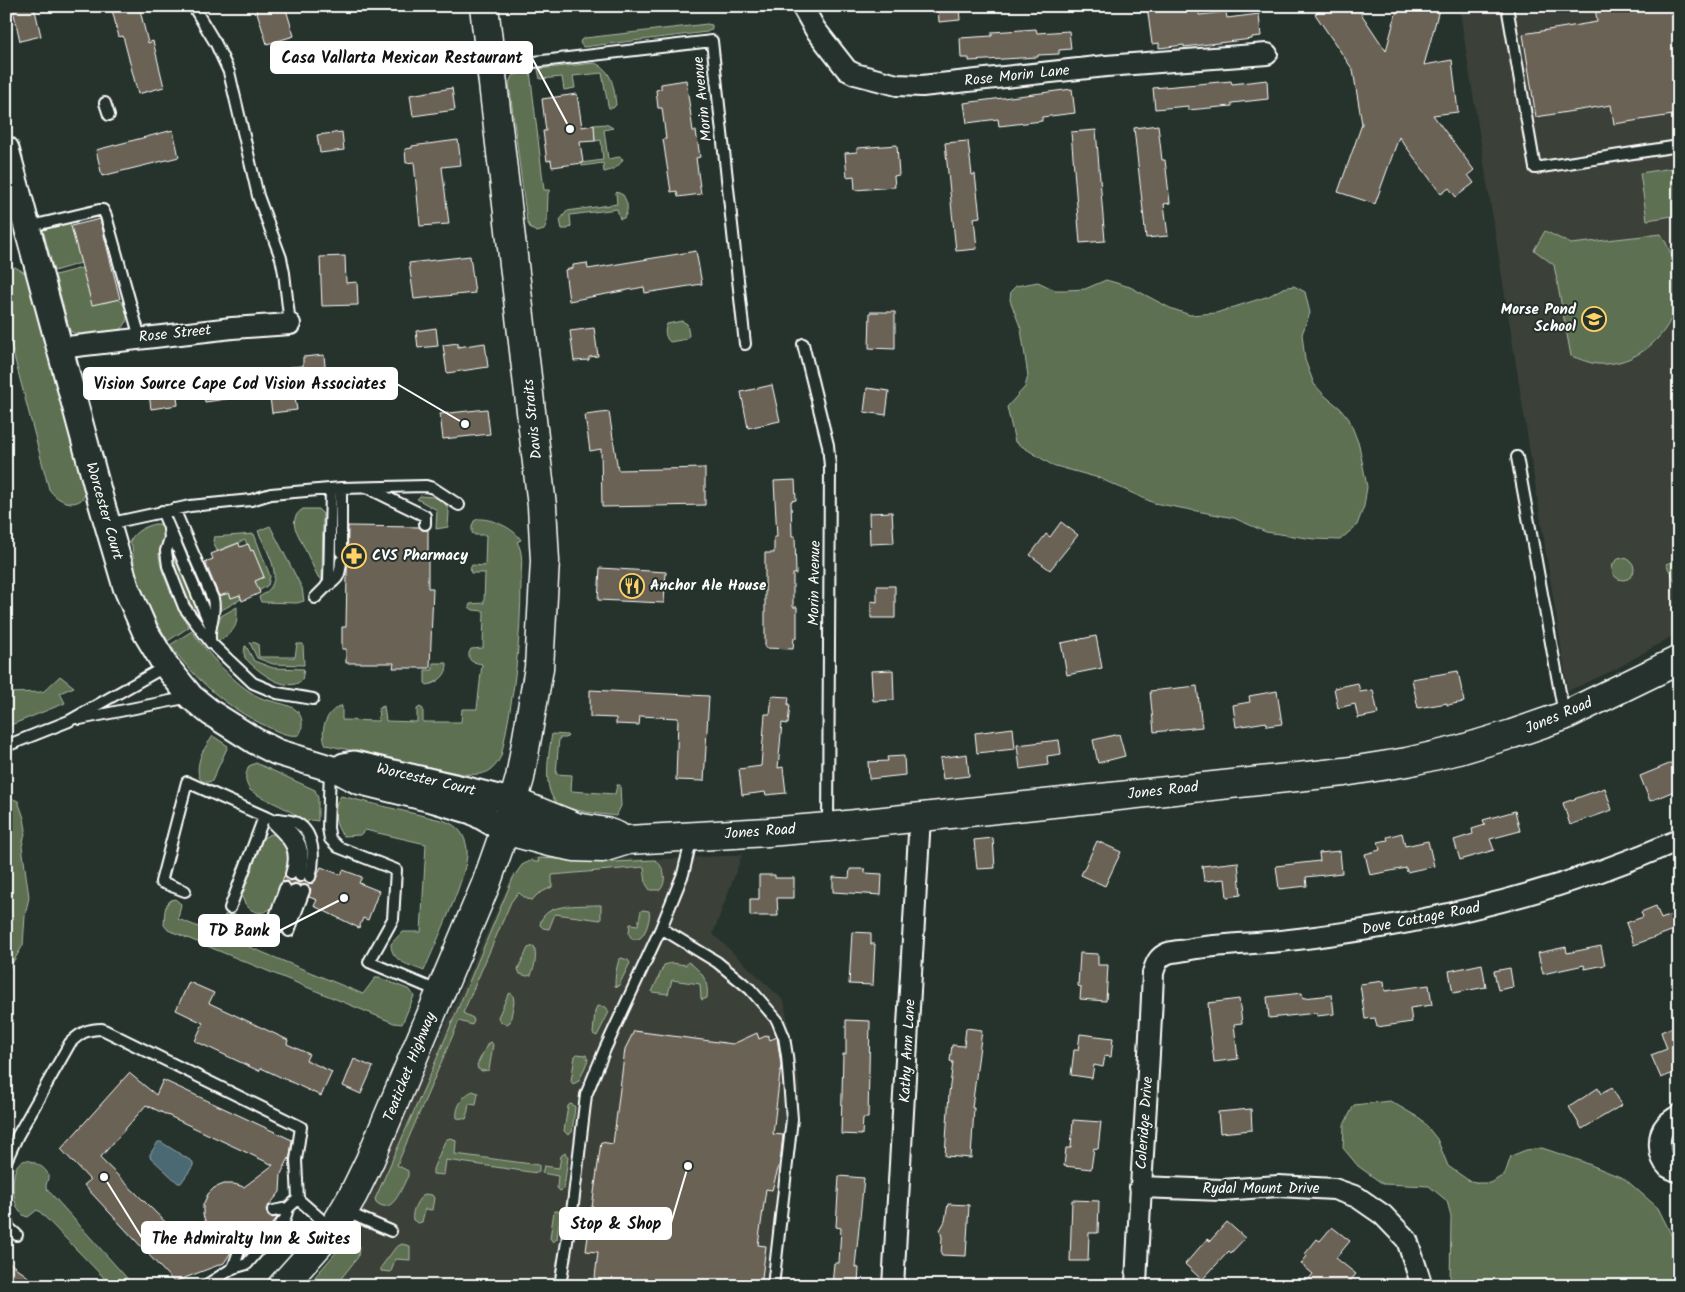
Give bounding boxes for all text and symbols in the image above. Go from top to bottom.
callout: Casa Vallarta Mexican Restaurant [271,42,532,73]
text: Casa Vallarta Mexican Restaurant [281,46,523,71]
street label: Morin Avenue [687,55,719,143]
street label: Rose Morin Lane [963,59,1071,93]
place label: Morse Pond School [1501,298,1577,339]
school or university icon: Morse Pond School [1581,306,1607,332]
street label: Rose Street [138,318,213,350]
callout: Vision Source Cape Cod Vision Associates [84,368,397,399]
text: Vision Source Cape Cod Vision Associates [94,372,387,397]
street label: Davis Straits [517,377,549,460]
street label: Worcester Court [79,459,129,563]
street label: Morin Avenue [802,540,828,626]
pharmacy icon: CVS Pharmacy [341,543,367,569]
place label: CVS Pharmacy [372,544,468,568]
restaurant icon: Anchor Ale House [619,573,645,599]
place label: Anchor Ale House [650,574,767,598]
street label: Jones Road [1522,691,1597,741]
street label: Worcester Court [374,757,478,803]
street label: Jones Road [1126,775,1200,807]
street label: Jones Road [724,818,797,846]
street label: Dove Cottage Road [1360,896,1483,942]
callout: TD Bank [199,915,279,946]
text: TD Bank [209,919,270,944]
street label: Kathy Ann Lane [893,998,923,1104]
street label: Teaticket Highway [377,1008,443,1125]
street label: Coleridge Drive [1130,1075,1160,1170]
street label: Rydal Mount Drive [1203,1177,1320,1201]
callout: Stop & Shop [560,1208,671,1239]
text: Stop & Shop [571,1212,662,1237]
callout: The Admiralty Inn & Suites [142,1222,360,1253]
text: The Admiralty Inn & Suites [152,1227,351,1252]

